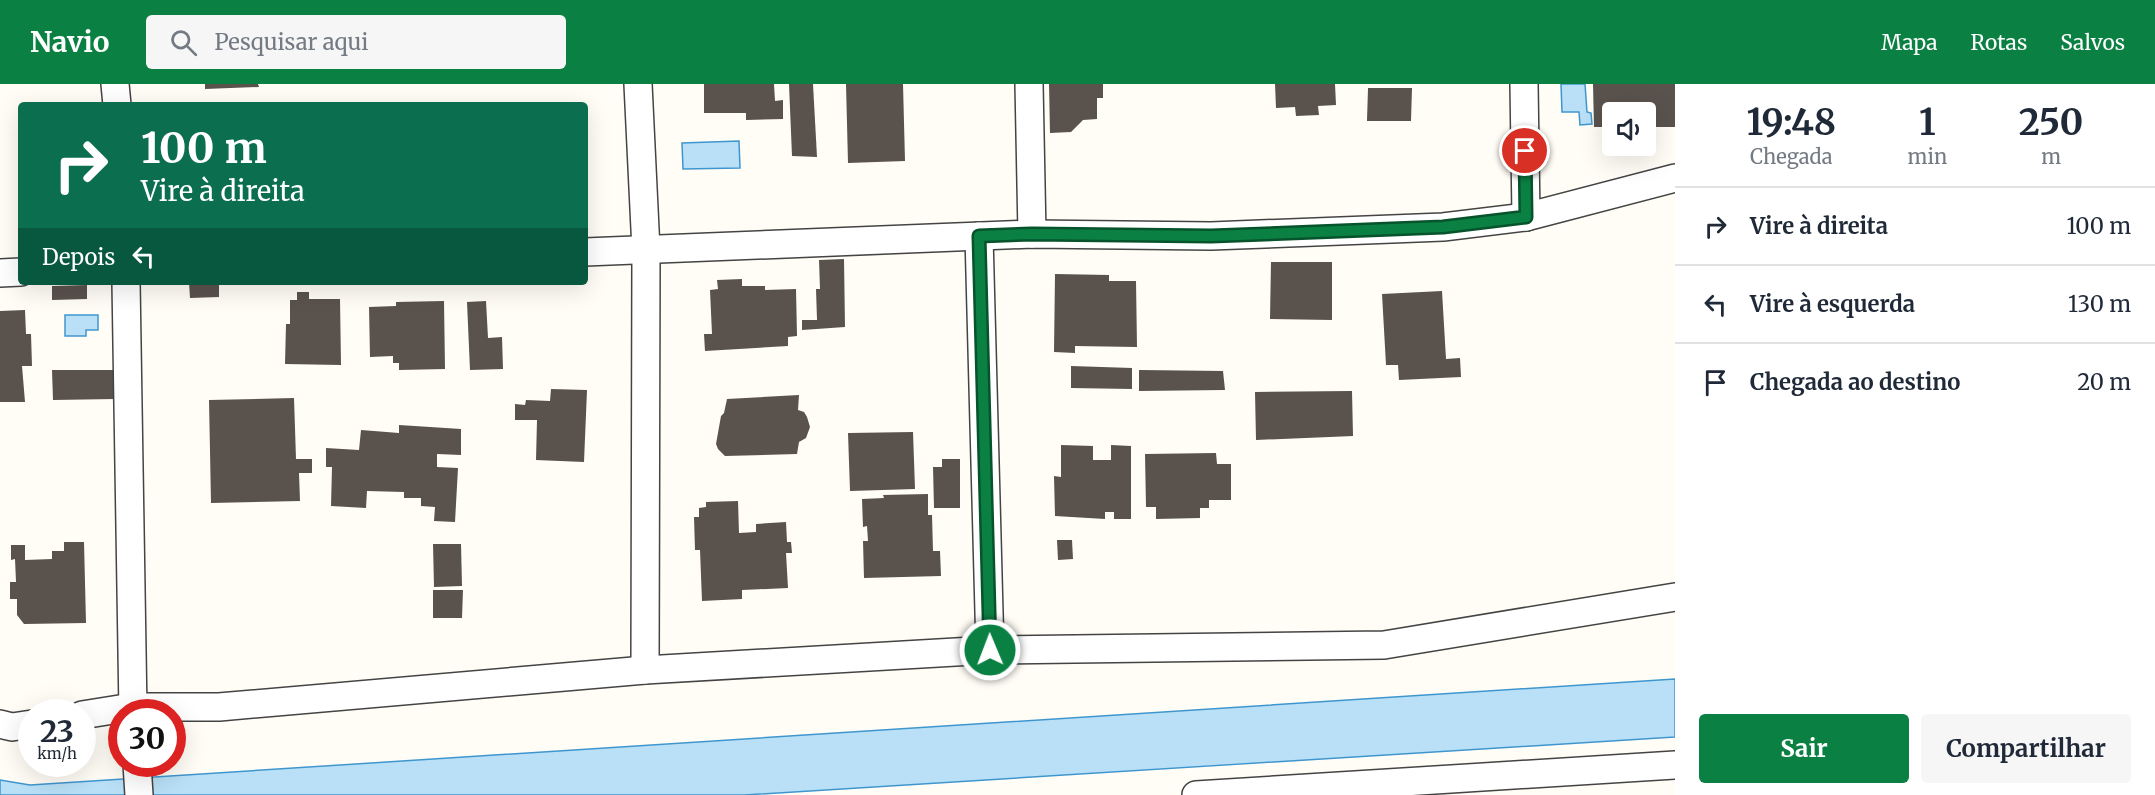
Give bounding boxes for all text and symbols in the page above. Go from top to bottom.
search box [146,15,566,69]
text: Navio [30,24,110,60]
icon: search [167,26,200,59]
text: Pesquisar aqui [215,28,368,56]
text: Mapa [1881,29,1938,56]
text: Rotas [1971,29,2027,56]
text: Salvos [2060,29,2125,56]
text: 19:48 [1747,100,1836,145]
text: 1 [1919,100,1936,145]
text: 250 [2019,100,2083,145]
map controls [1602,102,1656,156]
button: sound [1602,102,1656,156]
text: 100 m [141,122,267,174]
pin [1499,125,1550,176]
icon: right [42,126,120,204]
icon: arrive [1508,134,1541,167]
text: Chegada [1750,144,1833,169]
text: min [1908,144,1947,169]
text: m [2041,144,2061,169]
text: Vire à direita [141,174,305,208]
icon: right [1699,210,1732,243]
text: Vire à direita [1750,212,1888,240]
text: 100 m [2066,212,2131,240]
icon: left [127,240,160,273]
text: Depois [42,243,115,271]
icon: left [1699,288,1732,321]
text: Vire à esquerda [1750,290,1915,318]
text: 130 m [2068,290,2131,318]
icon: arrive [1699,366,1732,399]
text: Chegada ao destino [1750,368,1960,396]
text: 20 m [2077,368,2131,396]
position arrow [958,618,1022,682]
speed limit sign: 30 [108,699,186,777]
text: 23 [40,712,74,750]
button: Sair [1699,714,1909,783]
button: Compartilhar [1921,714,2131,783]
text: km/h [37,744,77,763]

